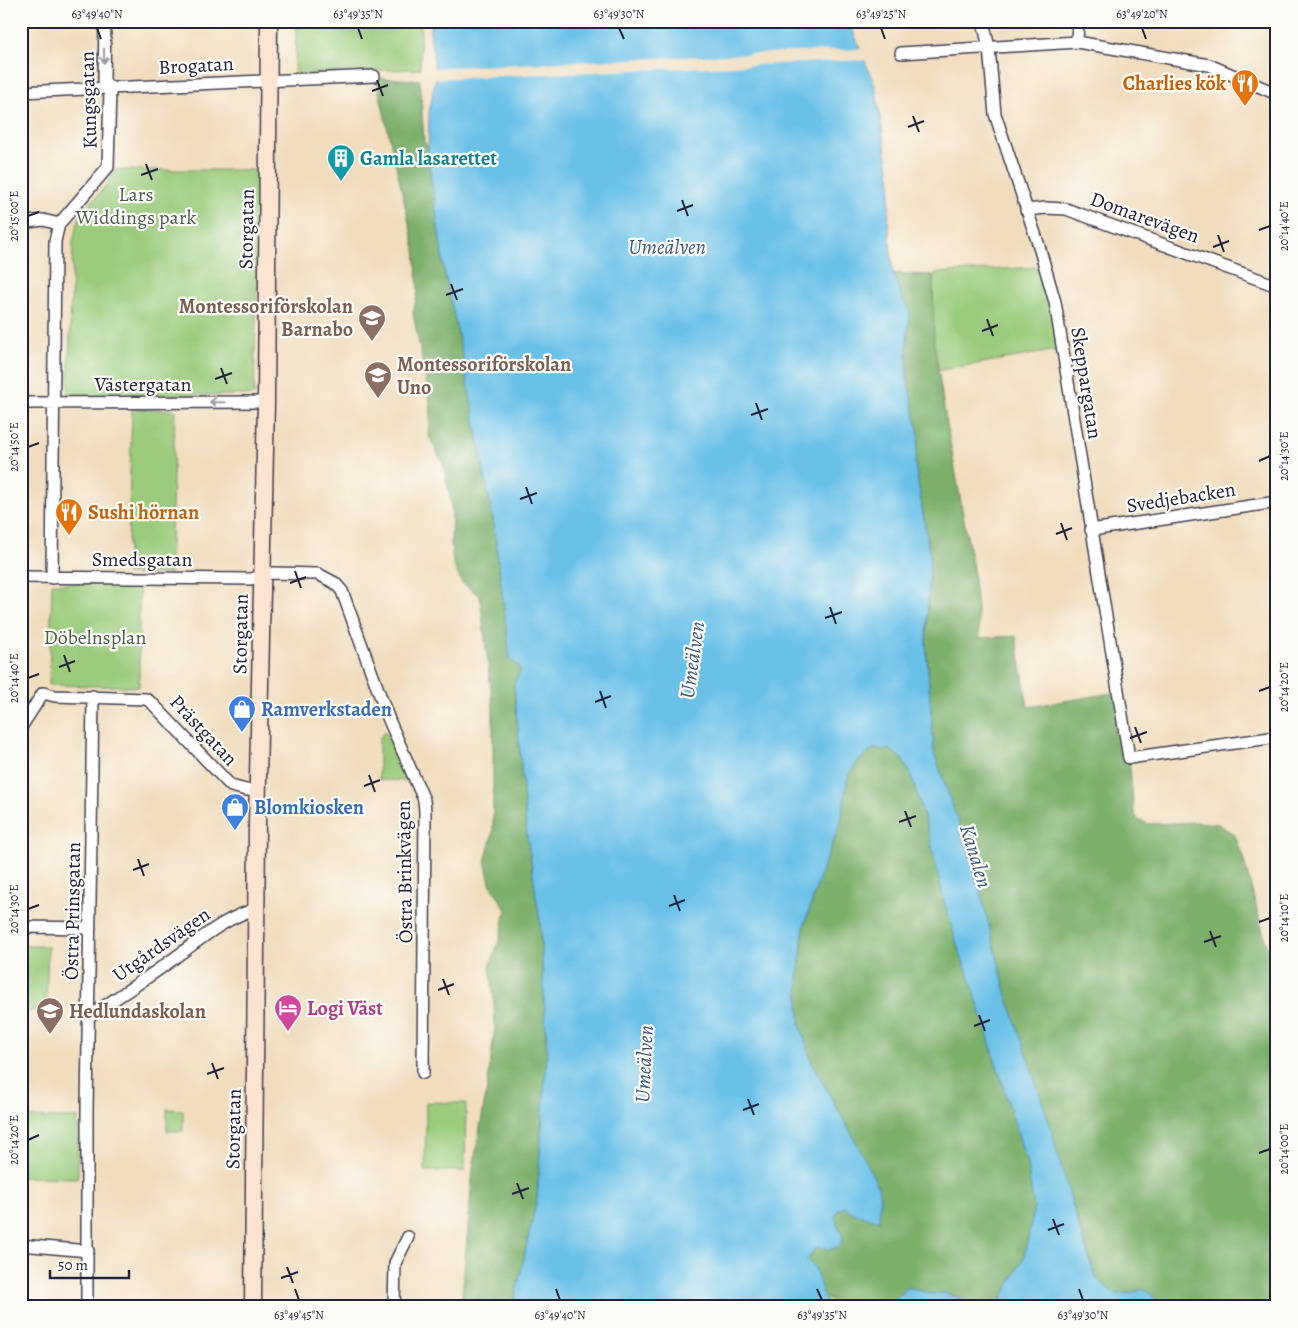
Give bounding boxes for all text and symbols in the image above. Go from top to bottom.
text: 63°49'40"N [71,6,123,22]
text: 63°49'35"N [333,6,383,22]
text: 63°49'30"N [594,6,645,22]
text: 63°49'25"N [856,6,906,22]
text: 63°49'20"N [1116,6,1168,22]
one-way arrow [99,48,109,64]
street label: Brogatan [158,50,234,81]
street label: Kungsgatan [73,51,104,149]
restaurant icon: Charlies kök [1230,68,1260,107]
place label: Charlies kök [1123,70,1227,97]
building icon: Gamla lasarettet [326,143,356,182]
place label: Gamla lasarettet [360,145,497,172]
park label: Lars Widdings park [74,181,197,231]
street label: Domarevägen [1087,185,1203,250]
street label: Storgatan [232,188,261,270]
text: 20°15'00"E [6,191,22,241]
text: 20°14'40"E [1276,201,1292,251]
water label: Umeälven [628,233,706,261]
place label: Montessoriförskolan Barnabo [179,293,353,343]
school or university icon: Montessoriförskolan Barnabo [357,303,387,342]
street label: Skeppargatan [1064,325,1109,441]
place label: Montessoriförskolan Uno [397,351,571,401]
school or university icon: Montessoriförskolan Uno [363,360,393,399]
street label: Västergatan [93,371,192,398]
one-way arrow [209,397,226,407]
text: 20°14'50"E [6,422,22,472]
text: 20°14'30"E [1276,431,1292,481]
street label: Svedjebacken [1125,476,1237,519]
restaurant icon: Sushi hörnan [54,497,84,536]
place label: Sushi hörnan [88,499,199,526]
street label: Smedsgatan [92,546,192,573]
street label: Storgatan [226,593,255,675]
water label: Umeälven [673,620,711,700]
park label: Döbelnsplan [44,624,146,651]
text: 20°14'40"E [6,653,22,703]
text: 20°14'20"E [1276,662,1292,712]
street label: Prästgatan [164,689,244,772]
shop icon: Ramverkstaden [227,694,257,733]
place label: Ramverkstaden [261,696,392,723]
shop icon: Blomkiosken [220,792,250,831]
place label: Blomkiosken [254,794,364,821]
street label: Östra Brinkvägen [390,800,419,944]
water label: Kanalen [953,821,999,891]
street label: Östra Prinsgatan [58,842,87,980]
text: 20°14'30"E [6,884,22,934]
text: 20°14'10"E [1276,894,1292,942]
street label: Utgårdsvägen [107,901,215,988]
hotel icon: Logi Väst [273,993,303,1032]
place label: Logi Väst [307,995,383,1022]
school or university icon: Hedlundaskolan [35,996,65,1035]
place label: Hedlundaskolan [69,998,206,1025]
water label: Umeälven [628,1024,660,1104]
street label: Storgatan [219,1088,248,1170]
text: 20°14'20"E [6,1115,22,1165]
text: 20°14'00"E [1276,1124,1292,1174]
scale bar [50,1248,129,1280]
text: 50 m [58,1255,88,1275]
text: 63°49'45"N [274,1307,324,1323]
text: 63°49'40"N [534,1307,586,1323]
text: 63°49'35"N [797,1307,847,1323]
text: 63°49'30"N [1058,1307,1109,1323]

